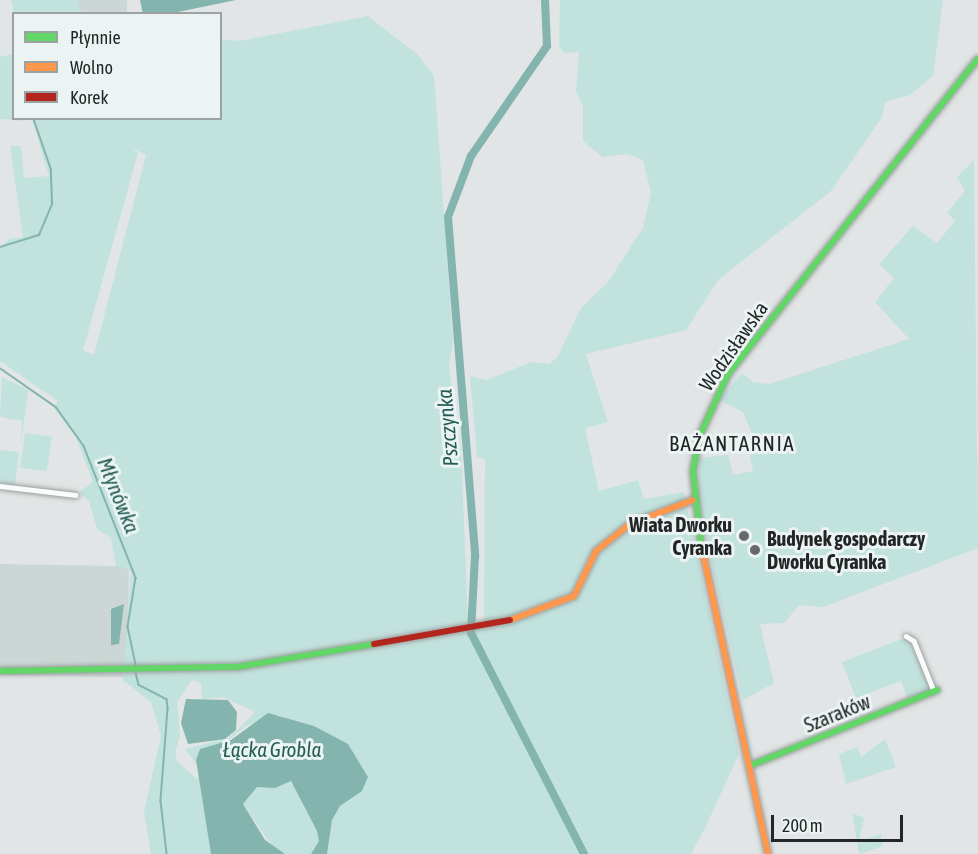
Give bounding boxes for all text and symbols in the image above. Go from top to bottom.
legend [12,12,222,120]
text: Płynnie [70,27,121,48]
text: Wolno [70,57,113,78]
text: Korek [70,87,108,108]
street label: Wodzisławska [694,297,772,395]
water label: Pszczynka [431,388,463,468]
district label: BAŻANTARNIA [669,430,795,456]
water label: Młynówka [93,454,145,536]
place label: Wiata Dworku Cyranka [629,512,732,559]
place label: Budynek gospodarczy Dworku Cyranka [767,526,925,573]
marker: Wiata Dworku Cyranka [737,529,751,543]
marker: Budynek gospodarczy Dworku Cyranka [748,543,762,557]
street label: Szaraków [800,689,874,737]
water label: Łącka Grobla [223,736,321,762]
scale bar [774,803,906,841]
text: 200 m [782,815,823,836]

